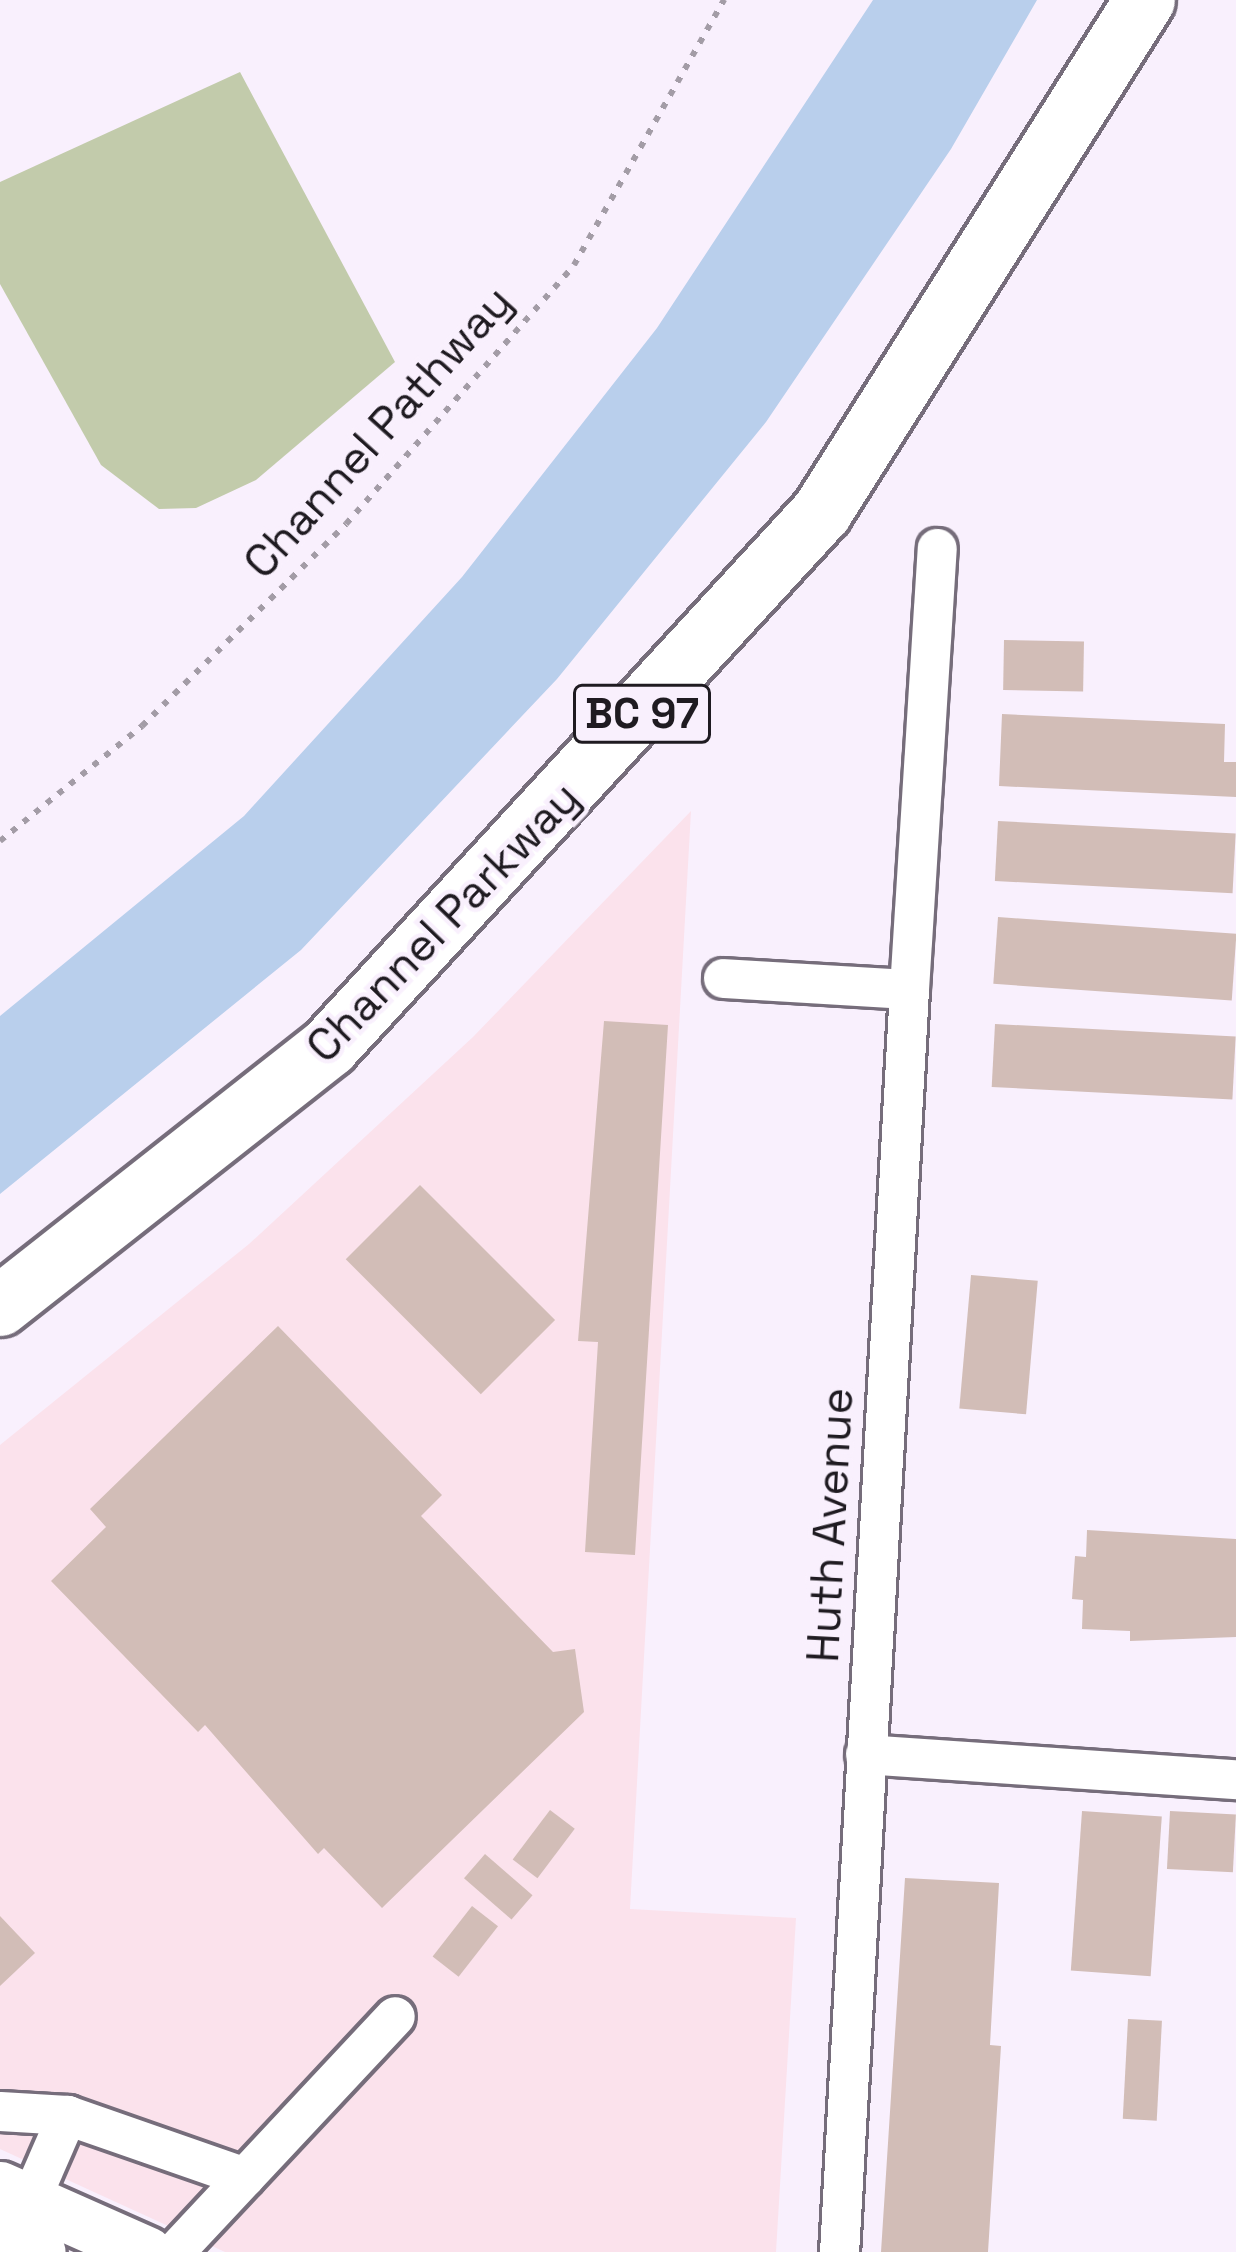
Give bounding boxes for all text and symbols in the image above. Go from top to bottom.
street label: Channel Pathway [233,275,523,589]
road number: BC 97 [573,678,711,750]
street label: Channel Parkway [295,771,591,1073]
street label: Huth Avenue [796,1386,864,1664]

